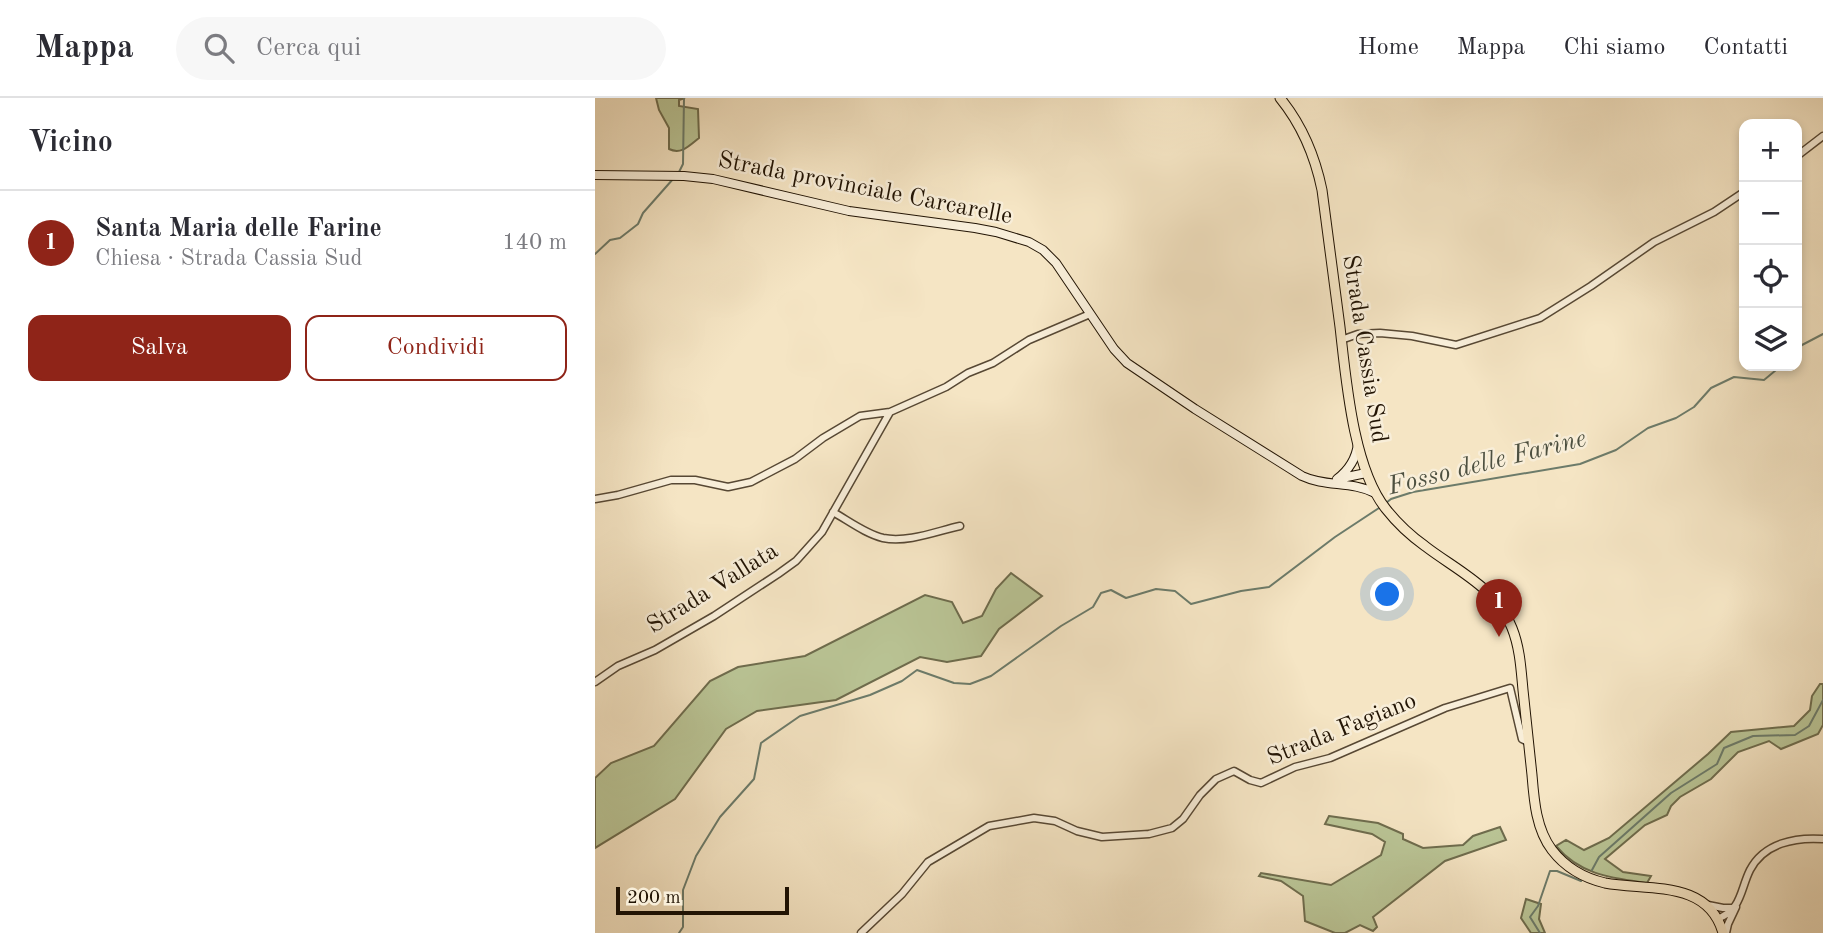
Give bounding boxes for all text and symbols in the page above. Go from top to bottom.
search box [176,17,666,80]
icon: search [200,29,238,67]
text: Mappa [35,32,134,65]
text: Cerca qui [256,35,361,61]
text: Home [1358,36,1419,60]
text: Mappa [1457,36,1525,60]
text: Chi siamo [1563,36,1666,60]
text: Contatti [1704,36,1788,60]
map controls [1739,119,1802,371]
button: + [1739,119,1802,182]
text: Vicino [28,128,113,158]
street label: Strada provinciale Carcarelle [716,149,1014,229]
button: − [1739,182,1802,245]
text: Santa Maria delle Farine [95,216,382,242]
text: 1 [44,231,58,254]
text: 140 m [502,231,567,254]
button: locate [1739,245,1802,308]
text: Chiesa · Strada Cassia Sud [95,247,363,270]
street label: Strada Cassia Sud [1337,253,1391,445]
button: layers [1739,308,1802,371]
button: Salva [28,315,291,381]
button: Condividi [305,315,567,381]
water label: Fosso delle Farine [1384,426,1589,500]
street label: Strada Vallata [643,539,783,639]
your location [1370,577,1404,611]
pin: 1 [1476,579,1522,637]
street label: Strada Fagiano [1264,689,1420,771]
scale bar [616,884,789,916]
text: 200 m [627,889,680,908]

